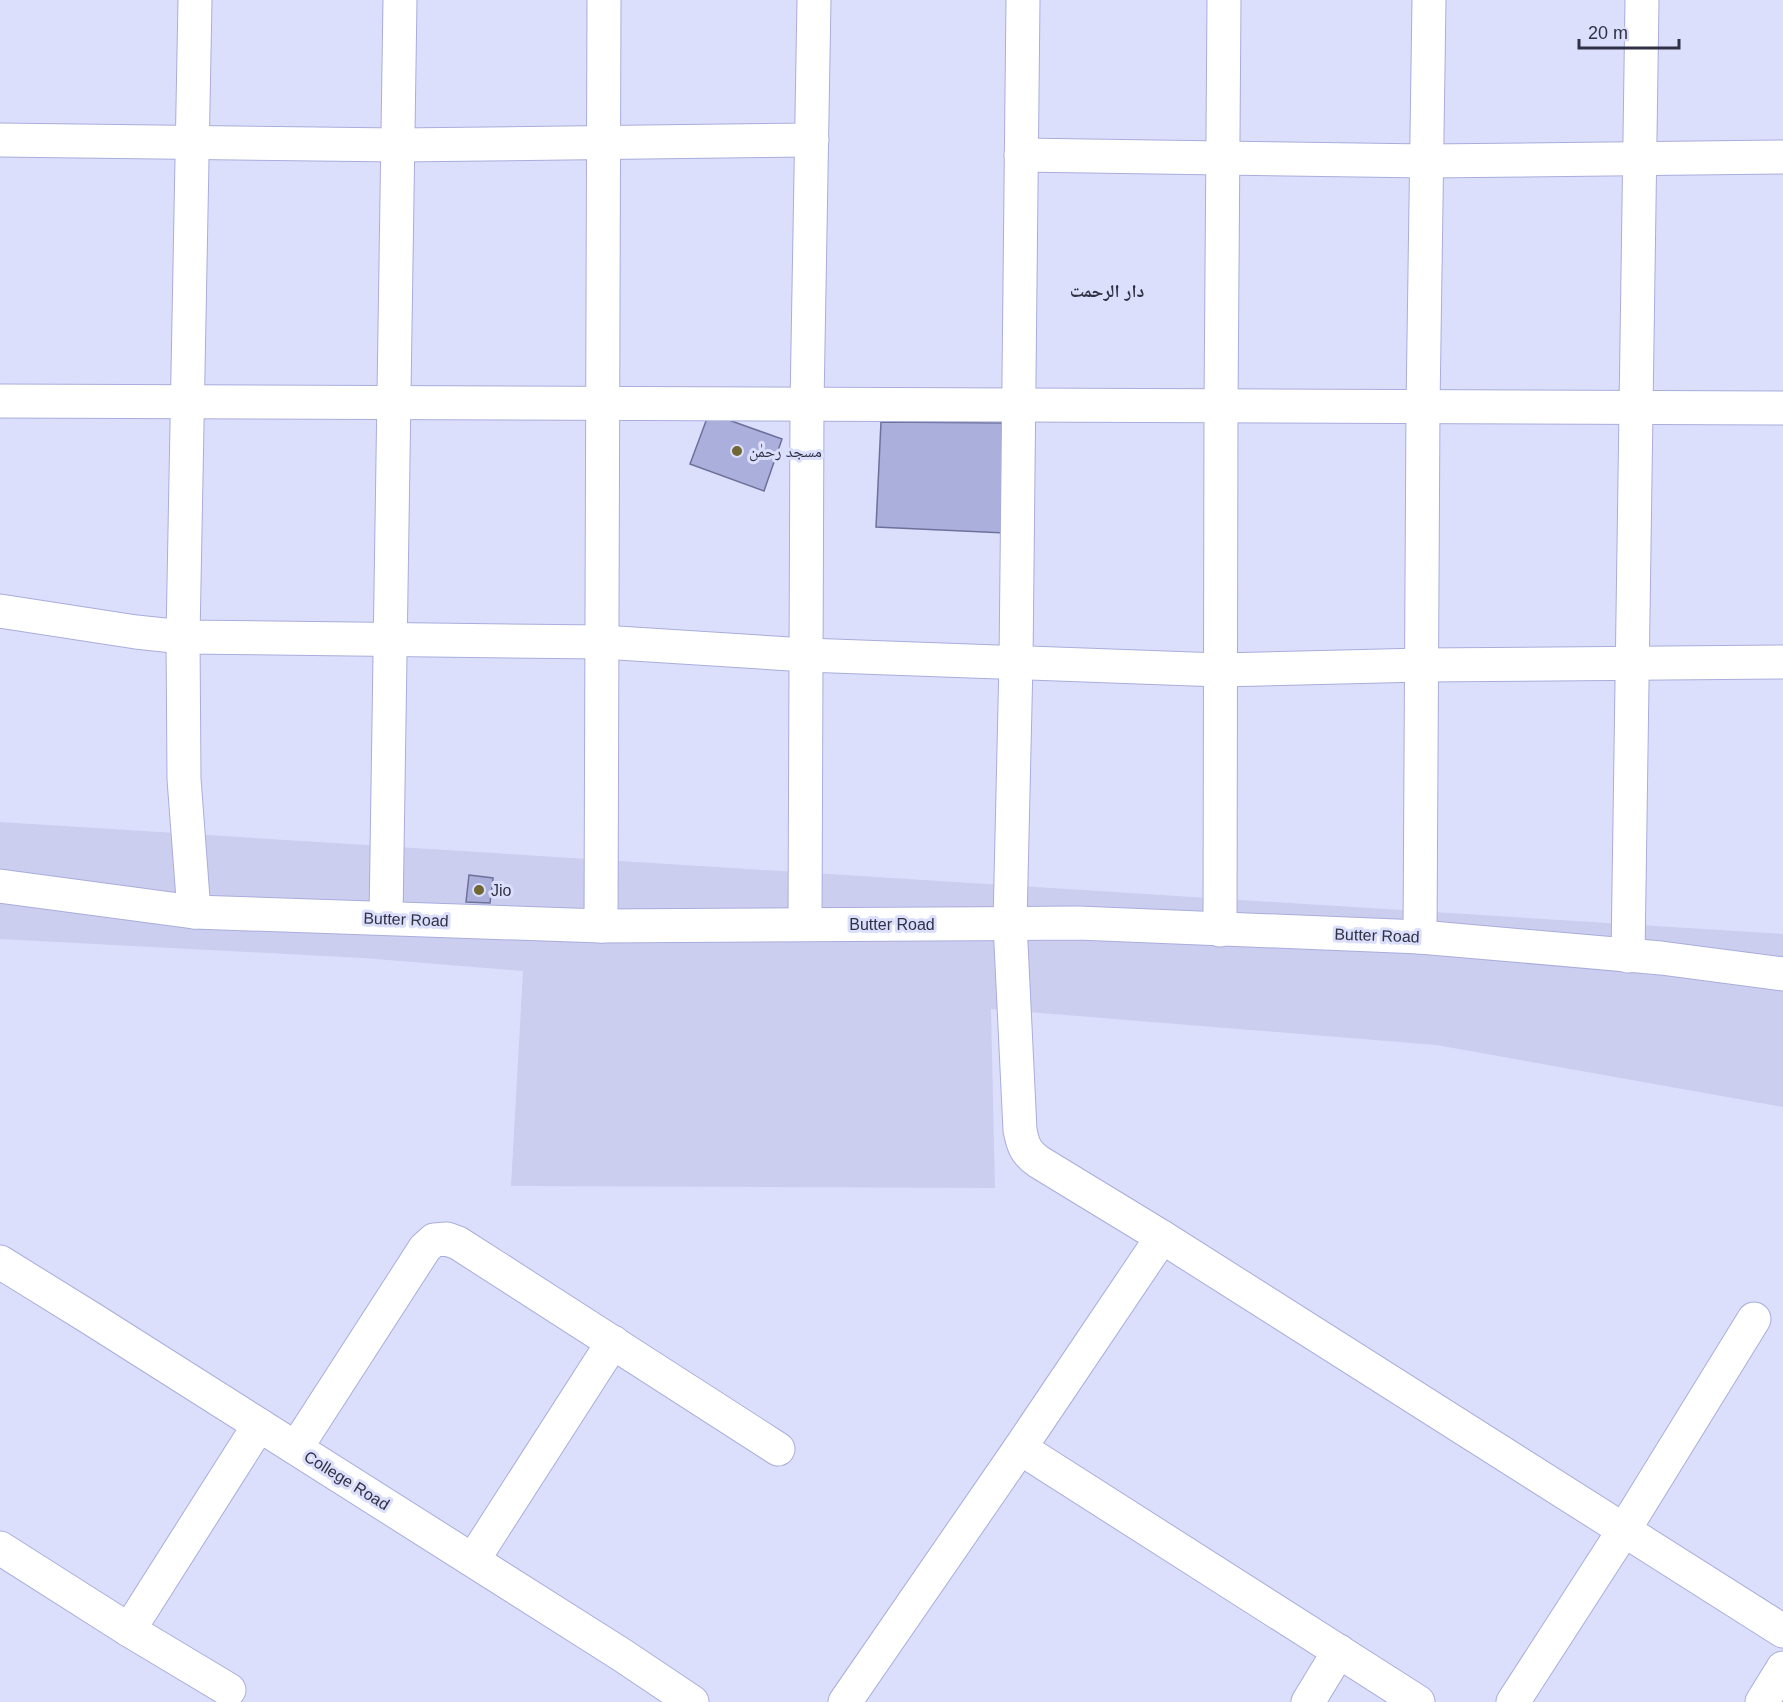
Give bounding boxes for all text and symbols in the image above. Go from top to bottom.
scale bar [1579,12,1680,50]
text: 20 m [1588,23,1628,43]
district label: دار الرحمت [1070,281,1145,301]
place label: مسجد رحمٰن [749,443,822,462]
marker: مسجد رحمٰن [730,444,744,458]
place label: Jio [491,882,512,899]
marker: Jio [472,883,486,897]
street label: Butter Road [363,910,449,929]
street label: Butter Road [849,916,935,933]
street label: Butter Road [1334,926,1420,945]
street label: College Road [301,1448,392,1513]

